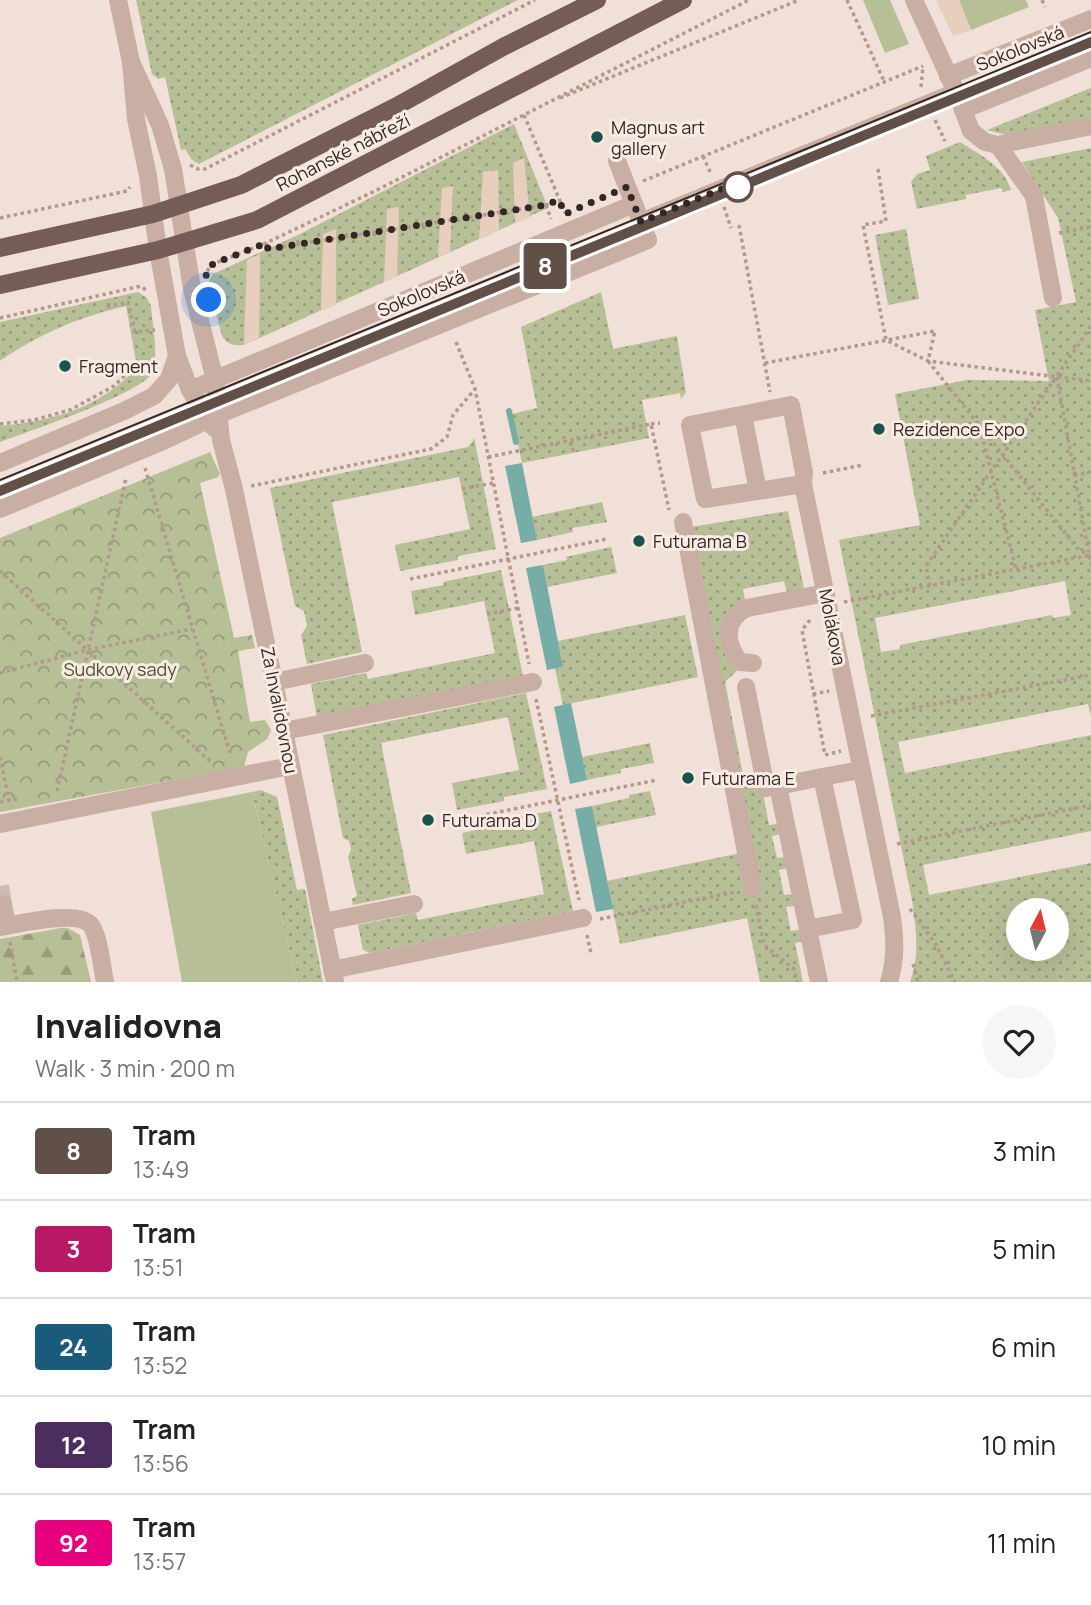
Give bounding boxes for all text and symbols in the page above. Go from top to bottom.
street label: Sokolovská [972,19,1068,77]
street label: Rohanské nábřeží [272,108,414,196]
place label: Magnus art gallery [611,115,705,160]
marker: Magnus art gallery [589,129,605,145]
unlabelled marker [723,172,753,202]
line badge: 8 [522,243,568,289]
text: 8 [538,249,552,282]
street label: Sokolovská [374,264,468,322]
your location [191,282,226,317]
place label: Fragment [79,354,158,378]
marker: Fragment [57,358,73,374]
place label: Rezidence Expo [893,417,1025,441]
marker: Rezidence Expo [871,421,887,437]
place label: Futurama B [653,529,747,553]
marker: Futurama B [631,533,647,549]
street label: Molákova [814,587,852,667]
street label: Za Invalidovnou [256,645,304,775]
park label: Sudkovy sady [63,657,177,681]
place label: Futurama E [702,766,795,790]
marker: Futurama E [680,770,696,786]
place label: Futurama D [442,808,537,832]
marker: Futurama D [420,812,436,828]
north arrow [1006,898,1069,961]
map controls [1006,898,1069,961]
text: Invalidovna [35,1003,222,1048]
button: heart [982,1005,1056,1079]
text: Walk · 3 min · 200 m [35,1052,235,1084]
text: Tram [133,1117,196,1153]
text: 3 min [993,1133,1056,1169]
text: 8 [66,1134,81,1167]
text: 13:49 [133,1153,189,1185]
text: Tram [133,1215,196,1251]
text: 5 min [992,1231,1056,1267]
text: 3 [67,1232,80,1265]
text: 13:51 [133,1251,184,1283]
text: Tram [133,1313,196,1349]
text: 6 min [991,1329,1056,1365]
text: 24 [59,1330,88,1363]
text: 13:52 [133,1349,187,1381]
text: Tram [133,1411,196,1447]
text: 10 min [981,1427,1056,1463]
text: 12 [61,1428,86,1461]
text: 13:56 [133,1447,189,1479]
text: Tram [133,1509,196,1545]
text: 11 min [987,1525,1056,1561]
text: 92 [59,1526,88,1559]
text: 13:57 [133,1545,186,1577]

